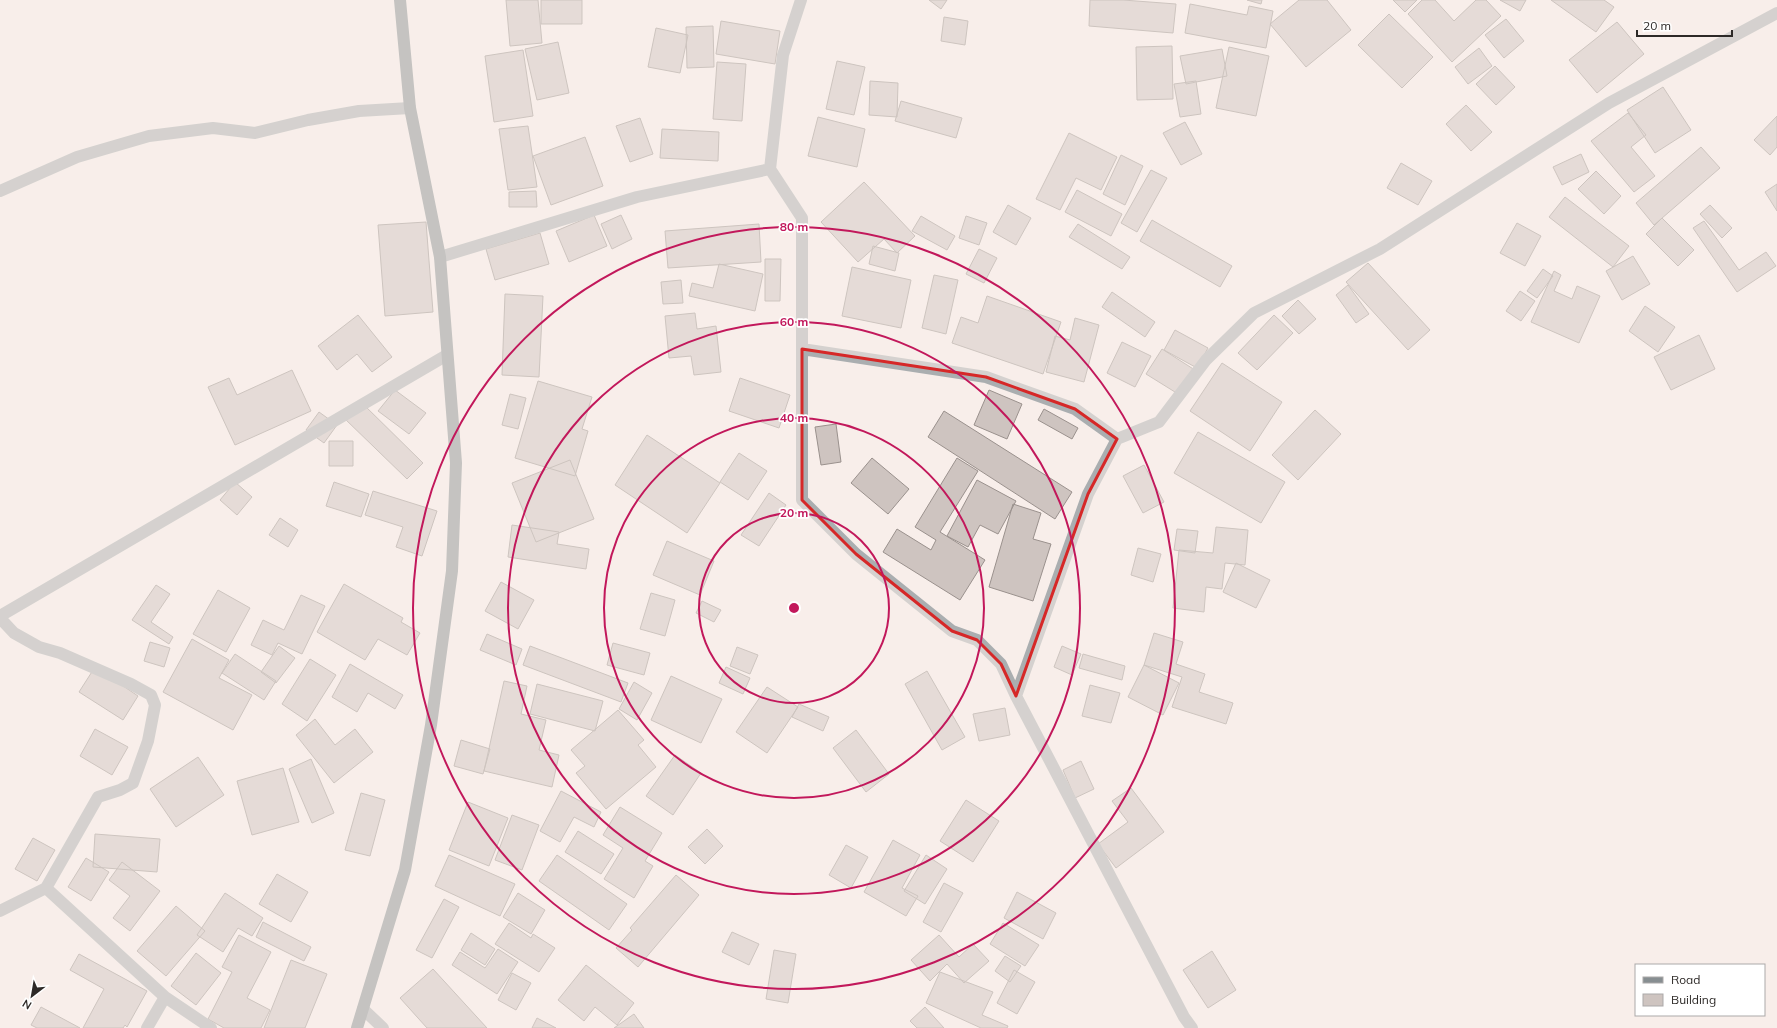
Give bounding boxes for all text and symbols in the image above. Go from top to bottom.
scale bar [1637,12,1732,38]
text: 20 m [1643,18,1671,33]
text: 80 m [780,219,808,234]
text: 60 m [780,314,808,329]
text: 40 m [780,410,808,425]
text: 20 m [780,505,808,520]
centre of rings [787,601,801,615]
legend [1635,964,1765,1016]
text: Road [1671,972,1700,987]
north arrow [12,976,52,1016]
text: Building [1671,992,1716,1007]
text: N [20,996,34,1013]

